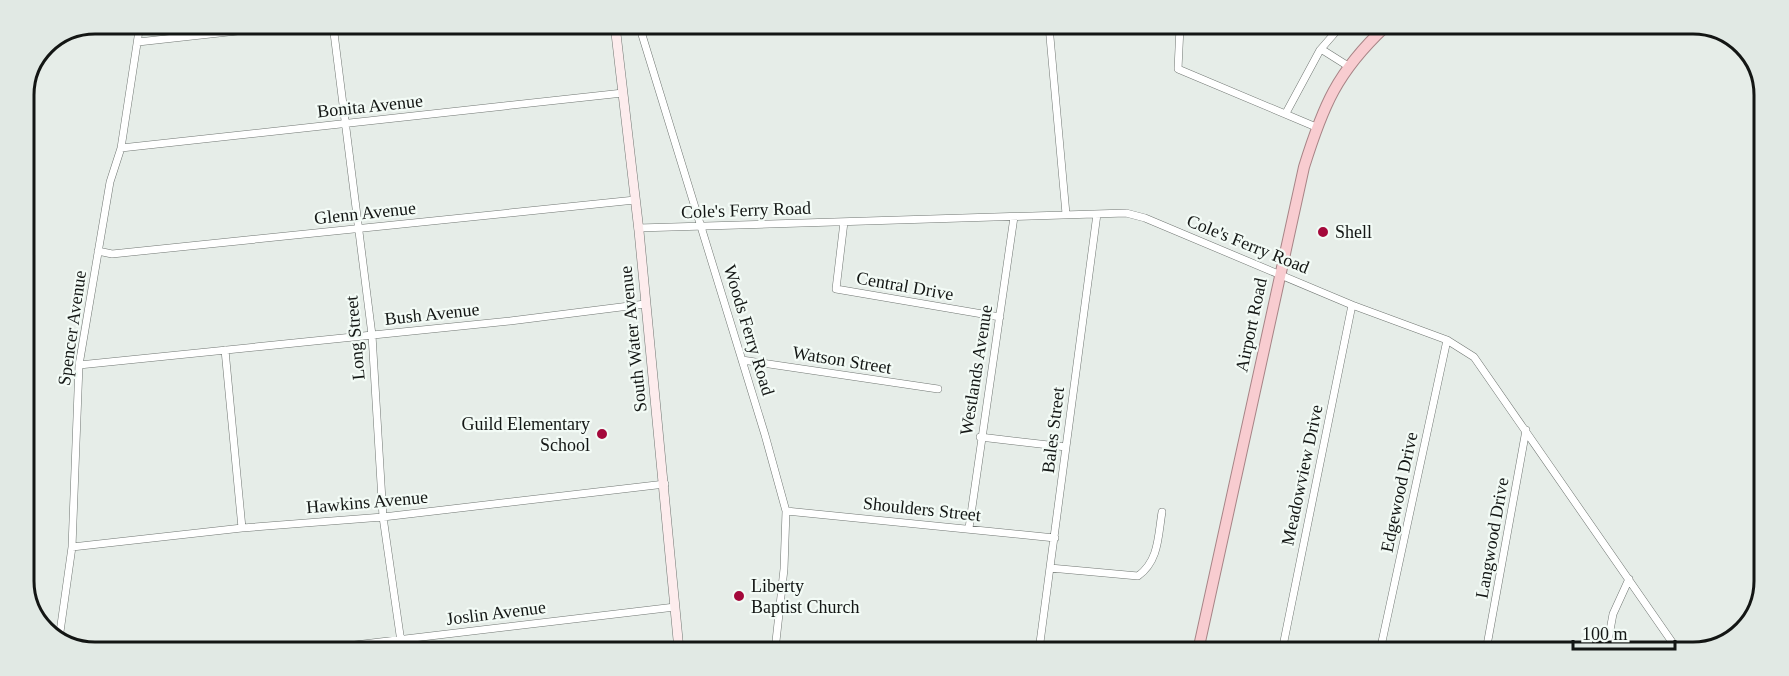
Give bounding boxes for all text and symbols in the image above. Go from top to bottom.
street label: Bonita Avenue [316,91,424,121]
street label: Glenn Avenue [313,198,417,228]
street label: Cole's Ferry Road [681,198,811,222]
street label: Cole's Ferry Road [1184,210,1312,278]
place label: Shell [1335,222,1372,242]
marker: Shell [1316,225,1330,239]
street label: Woods Ferry Road [720,262,778,398]
street label: South Water Avenue [615,265,651,413]
street label: Central Drive [855,268,955,304]
street label: Spencer Avenue [54,269,90,387]
street label: Airport Road [1231,276,1271,374]
street label: Long Street [341,295,369,381]
street label: Bush Avenue [384,299,480,329]
street label: Westlands Avenue [956,303,996,437]
street label: Watson Street [791,342,893,378]
street label: Bales Street [1038,386,1068,474]
street label: Meadowview Drive [1277,403,1327,547]
place label: Guild Elementary School [462,414,590,455]
marker: Guild Elementary School [595,427,609,441]
street label: Edgewood Drive [1376,430,1422,554]
street label: Langwood Drive [1472,476,1512,600]
street label: Hawkins Avenue [305,487,429,517]
street label: Shoulders Street [862,493,982,525]
place label: Liberty Baptist Church [751,576,860,617]
marker: Liberty Baptist Church [732,589,746,603]
street label: Joslin Avenue [445,597,547,629]
scale bar [1573,613,1675,651]
text: 100 m [1582,624,1628,644]

